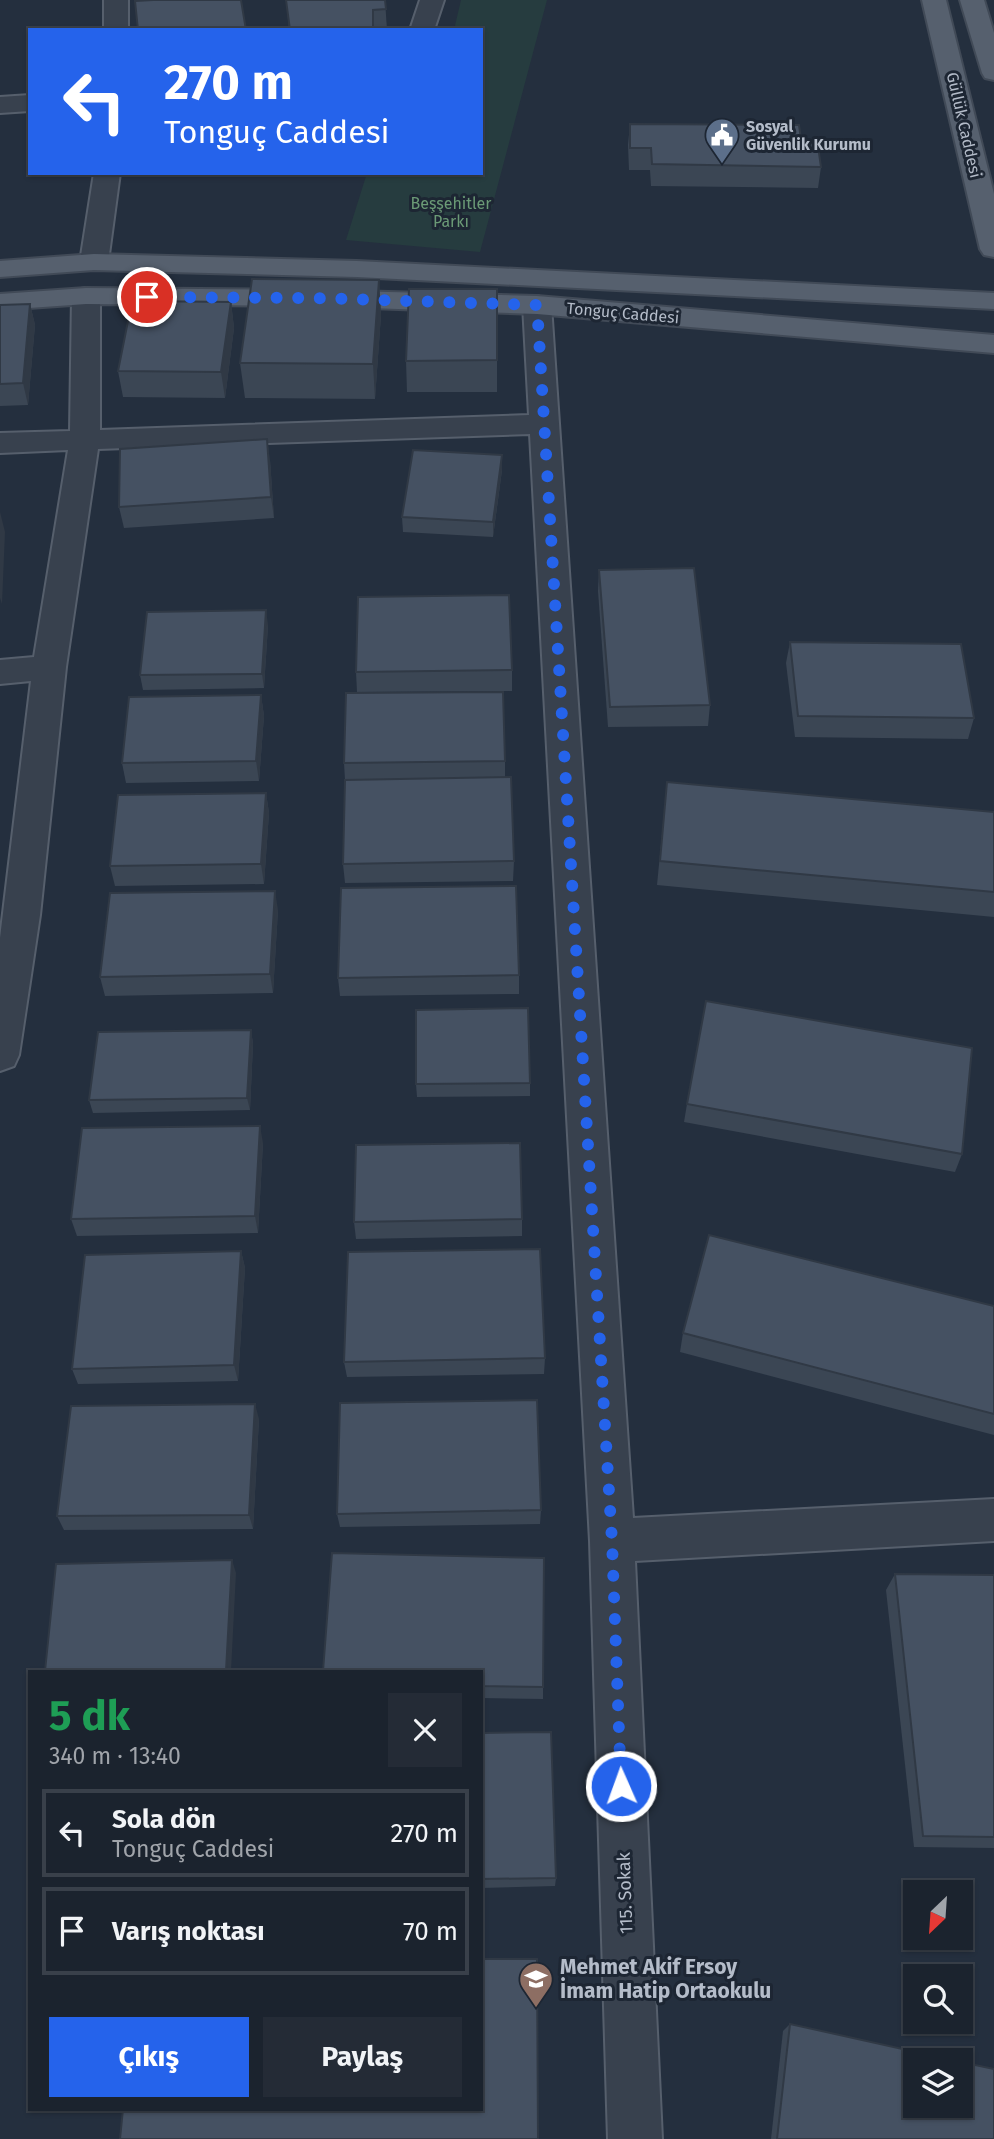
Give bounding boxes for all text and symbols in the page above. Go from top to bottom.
text: 270 m [164,53,293,112]
icon: left [49,56,140,147]
street label: Güllük Caddesi [943,70,985,180]
text: Tonguç Caddesi [164,113,390,151]
public building icon: Sosyal Güvenlik Kurumu [703,116,741,165]
place label: Sosyal Güvenlik Kurumu [746,117,871,154]
park label: Beşşehitler Parkı [411,194,492,231]
pin [117,267,177,327]
icon: arrive [128,278,166,316]
street label: Tonguç Caddesi [566,299,680,328]
text: 5 dk [49,1691,130,1741]
button: close [388,1693,462,1767]
text: 340 m · 13:40 [49,1742,181,1770]
position arrow [584,1749,658,1823]
text: Sola dön [112,1804,216,1835]
icon: left [53,1814,91,1852]
text: 270 m [390,1818,458,1849]
text: Tonguç Caddesi [112,1835,274,1863]
street label: 115. Sokak [613,1851,637,1934]
north arrow [903,1880,973,1950]
map controls [903,1880,973,2118]
icon: arrive [53,1912,91,1950]
text: Varış noktası [112,1916,265,1947]
text: 70 m [403,1916,458,1947]
place label: Mehmet Akif Ersoy İmam Hatip Ortaokulu [560,1954,771,2004]
school or university icon: Mehmet Akif Ersoy İmam Hatip Ortaokulu [517,1960,555,2009]
button: search [903,1964,973,2034]
button: Çıkış [49,2017,249,2097]
button: Paylaş [263,2017,462,2097]
button: layers [903,2048,973,2118]

